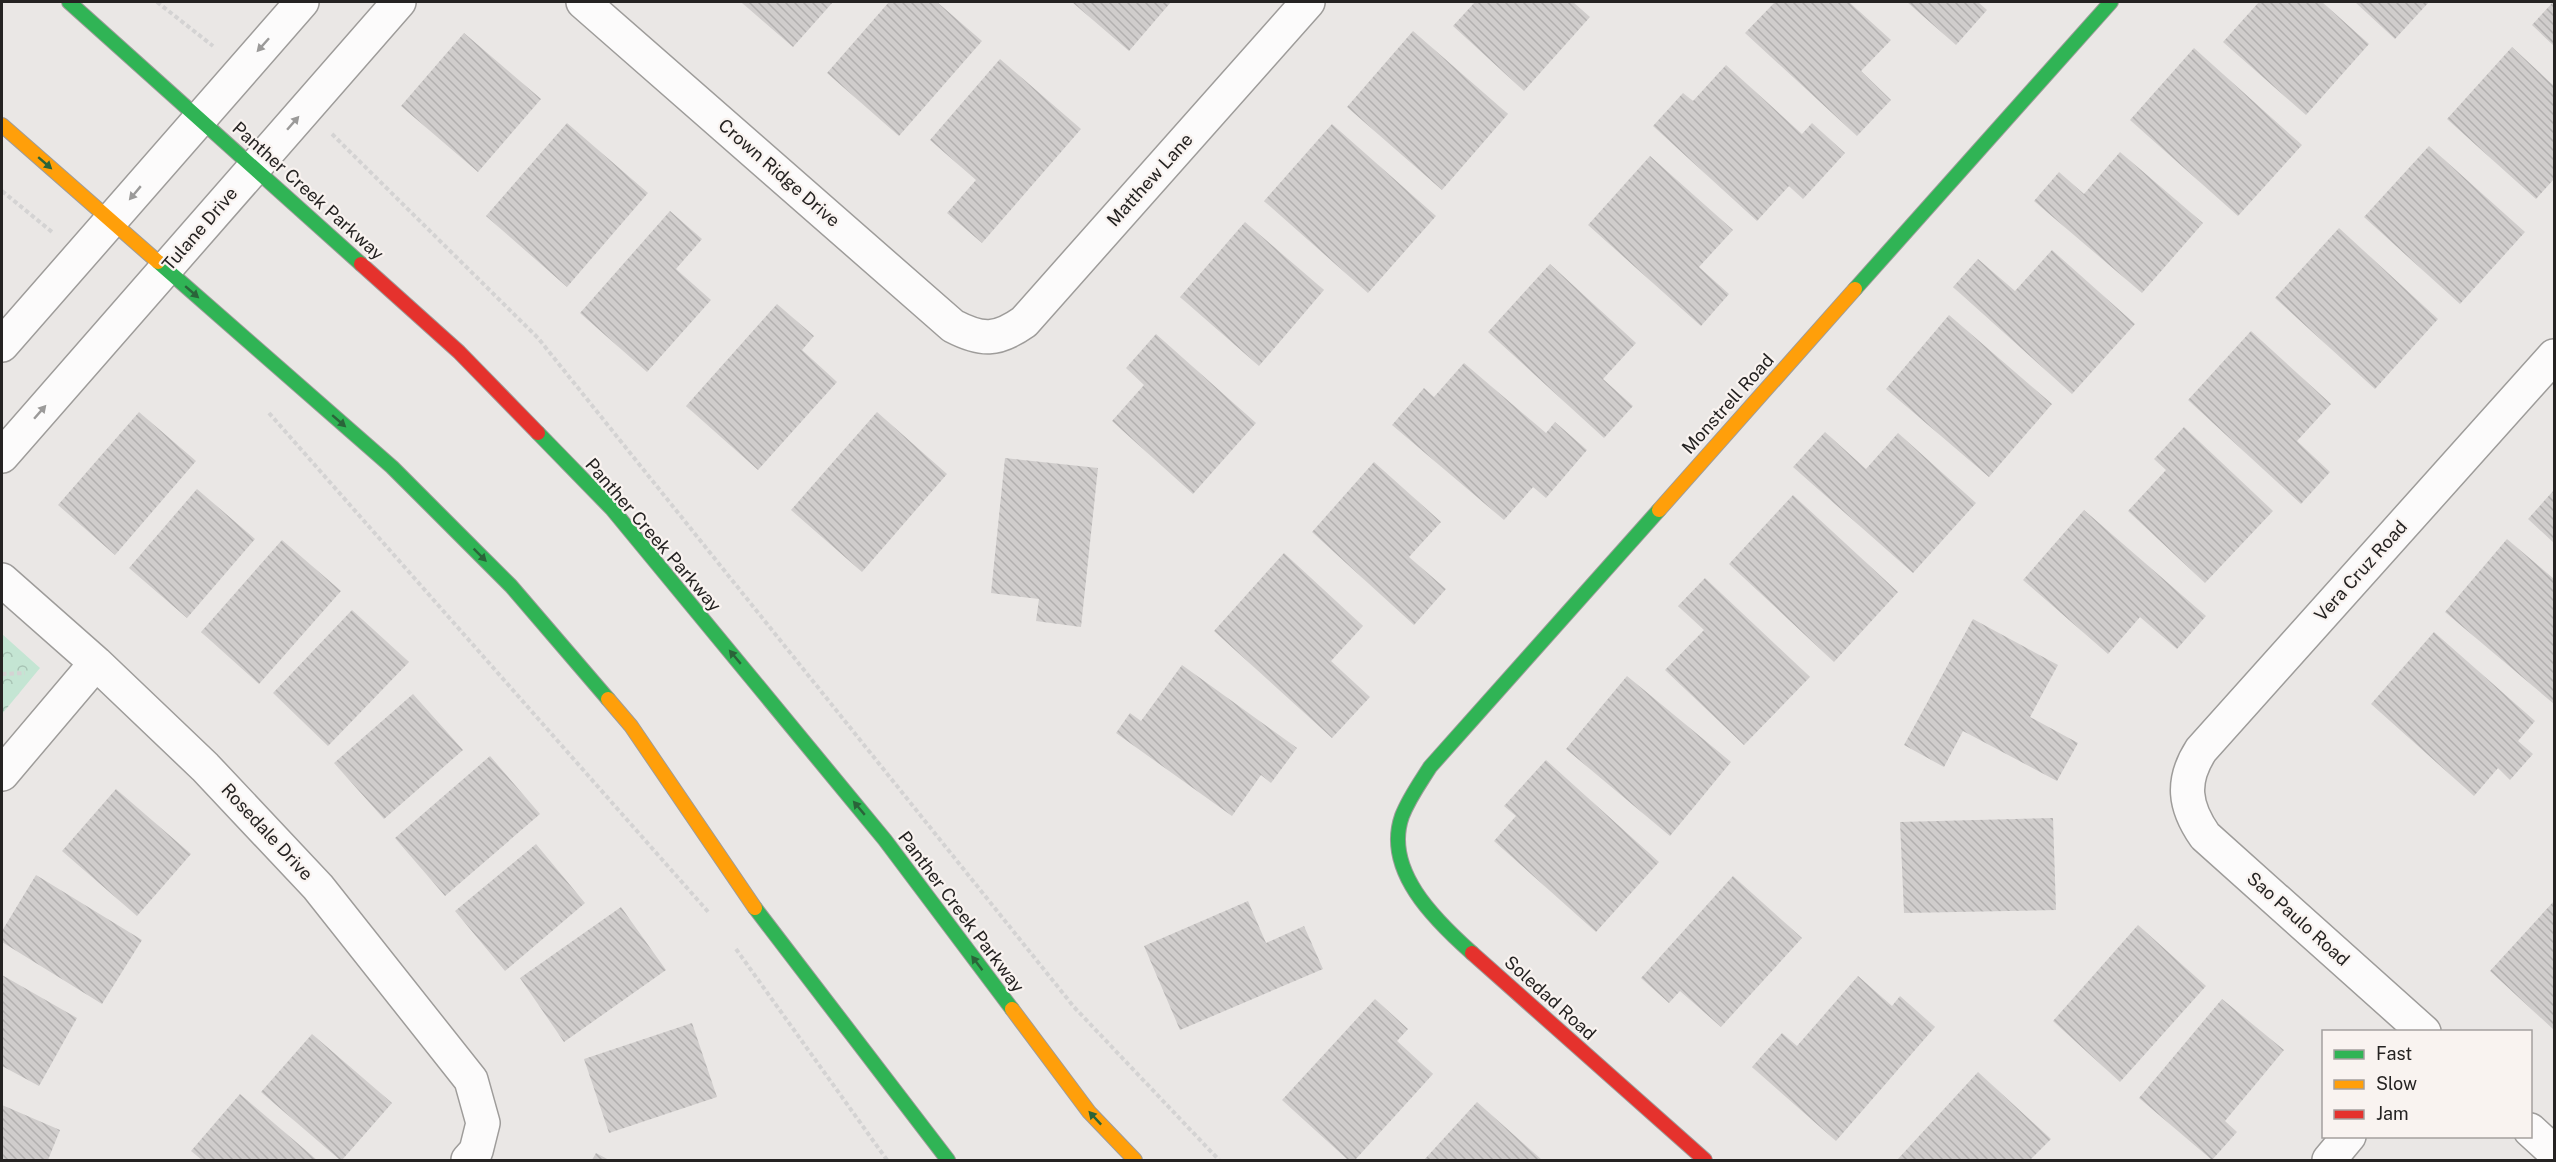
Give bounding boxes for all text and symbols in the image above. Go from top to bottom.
one-way arrow [257,37,270,52]
street label: Crown Ridge Drive [714,114,844,231]
one-way arrow [286,116,299,131]
street label: Panther Creek Parkway [228,117,389,264]
street label: Matthew Lane [1102,129,1197,231]
one-way arrow [37,157,53,170]
street label: Tulane Drive [158,183,241,275]
one-way arrow [129,185,142,201]
one-way arrow [184,285,199,298]
street label: Monstrell Road [1677,349,1778,458]
one-way arrow [33,405,46,420]
one-way arrow [331,414,346,428]
street label: Panther Creek Parkway [581,454,726,616]
street label: Vera Cruz Road [2310,516,2411,625]
one-way arrow [472,548,487,562]
one-way arrow [729,650,741,665]
street label: Rosedale Drive [217,779,318,884]
one-way arrow [852,800,865,816]
street label: Panther Creek Parkway [894,827,1029,997]
street label: Sao Paulo Road [2243,867,2354,970]
street label: Soledad Road [1500,951,1600,1044]
one-way arrow [972,955,984,970]
legend [2322,1030,2532,1138]
text: Fast [2376,1043,2412,1064]
text: Slow [2376,1073,2417,1094]
text: Jam [2376,1103,2409,1124]
one-way arrow [1089,1111,1102,1126]

